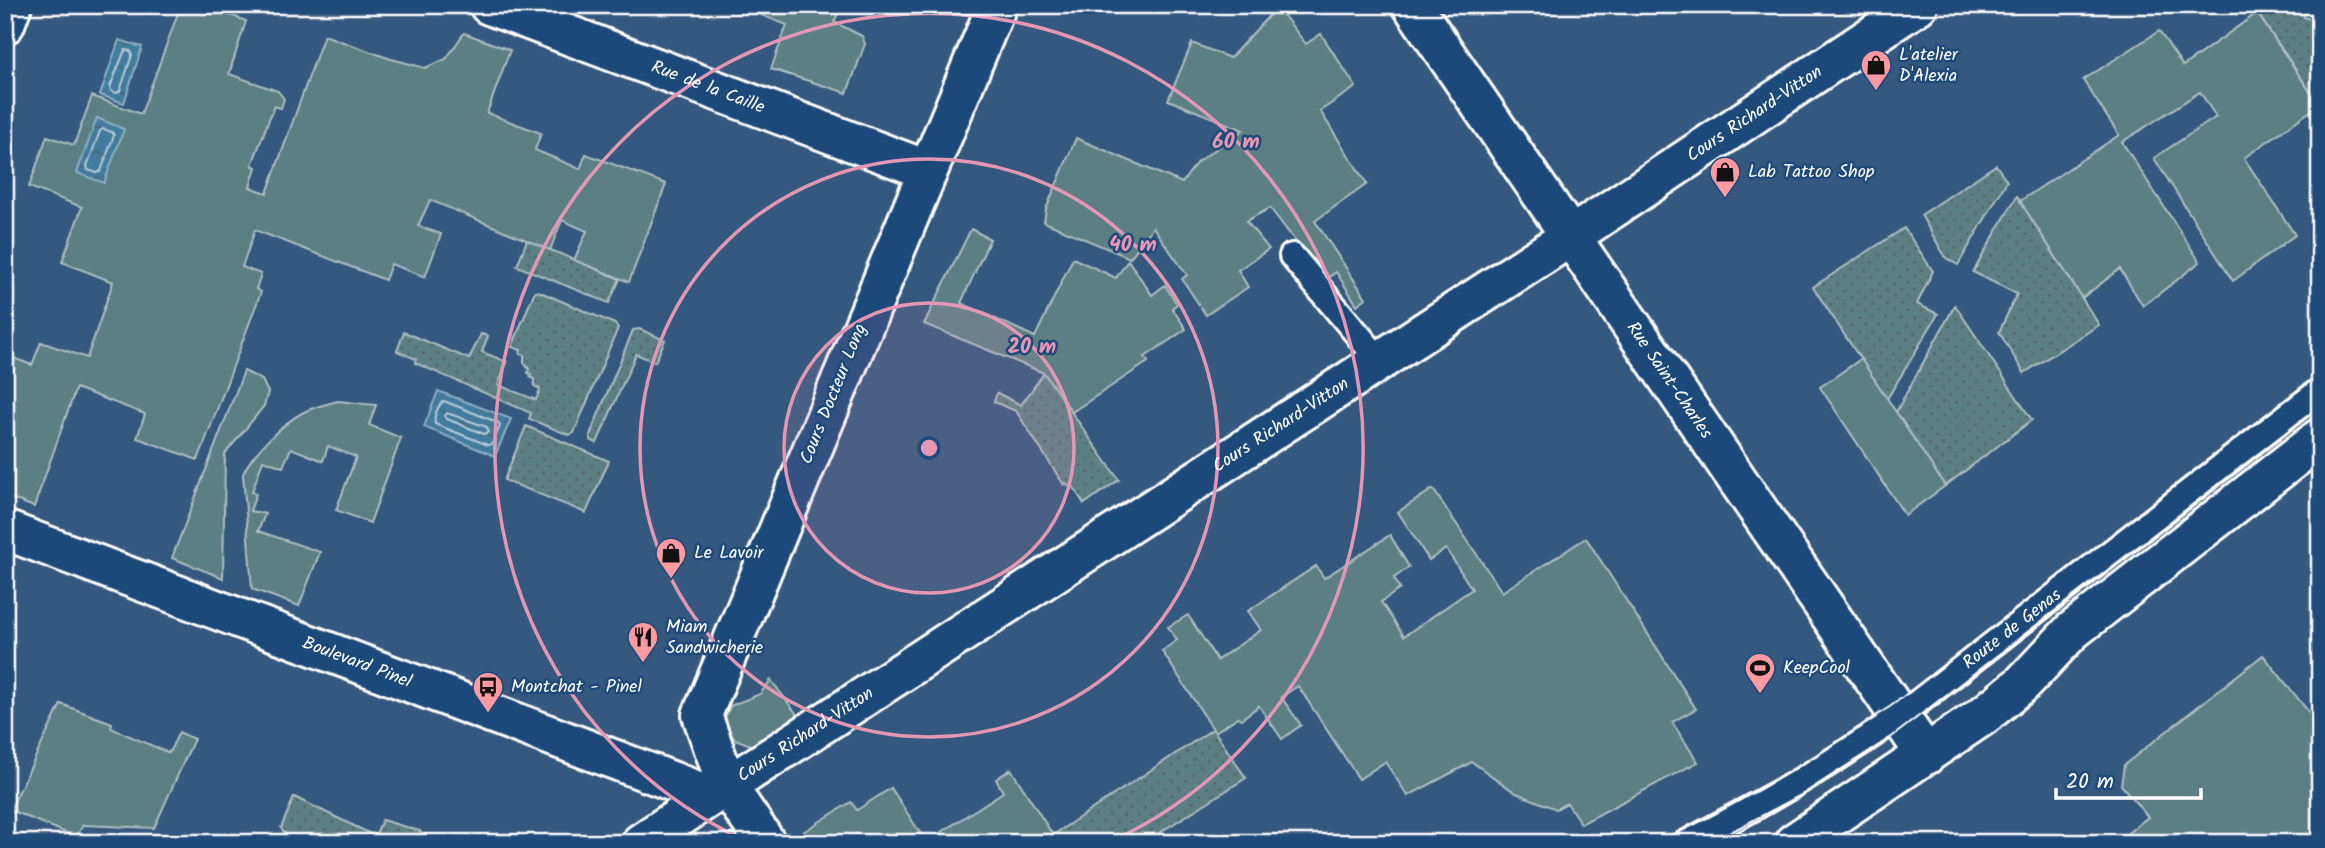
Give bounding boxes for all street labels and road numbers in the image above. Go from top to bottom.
street label: Rue de la Caille [647,53,769,122]
street label: Cours Richard-Vitton [1681,58,1828,170]
street label: Rue Saint-Charles [1619,316,1720,445]
street label: Cours Docteur Long [793,319,875,469]
street label: Cours Richard-Vitton [1207,370,1355,481]
street label: Route de Genas [1956,581,2068,677]
street label: Boulevard Pinel [298,629,416,697]
street label: Cours Richard-Vitton [731,679,880,790]

